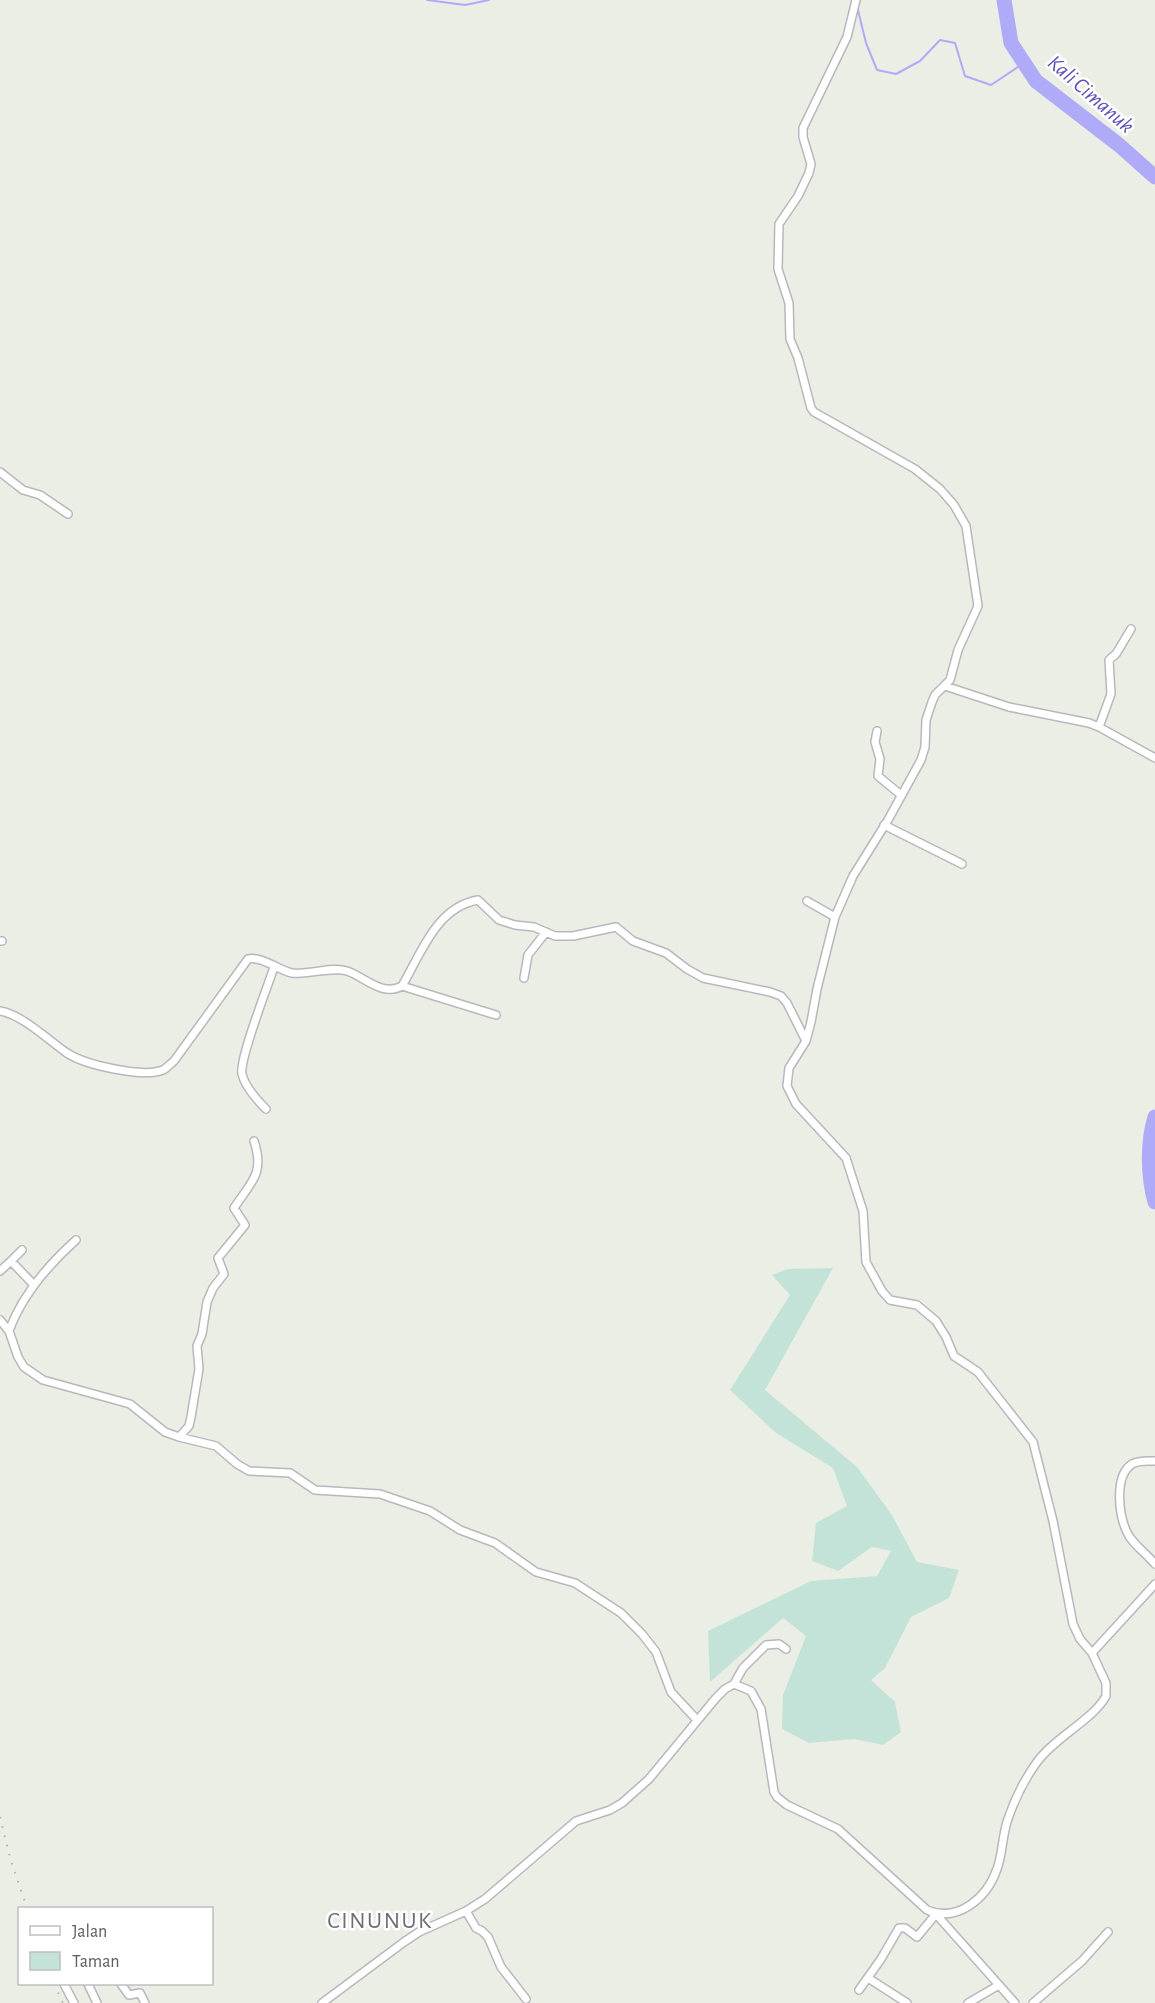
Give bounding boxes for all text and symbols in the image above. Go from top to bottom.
water label: Kali Cimanuk [1044,51,1138,137]
legend [18,1907,213,1985]
district label: CINUNUK [327,1909,433,1933]
text: Jalan [72,1923,107,1941]
text: Taman [72,1953,120,1971]

